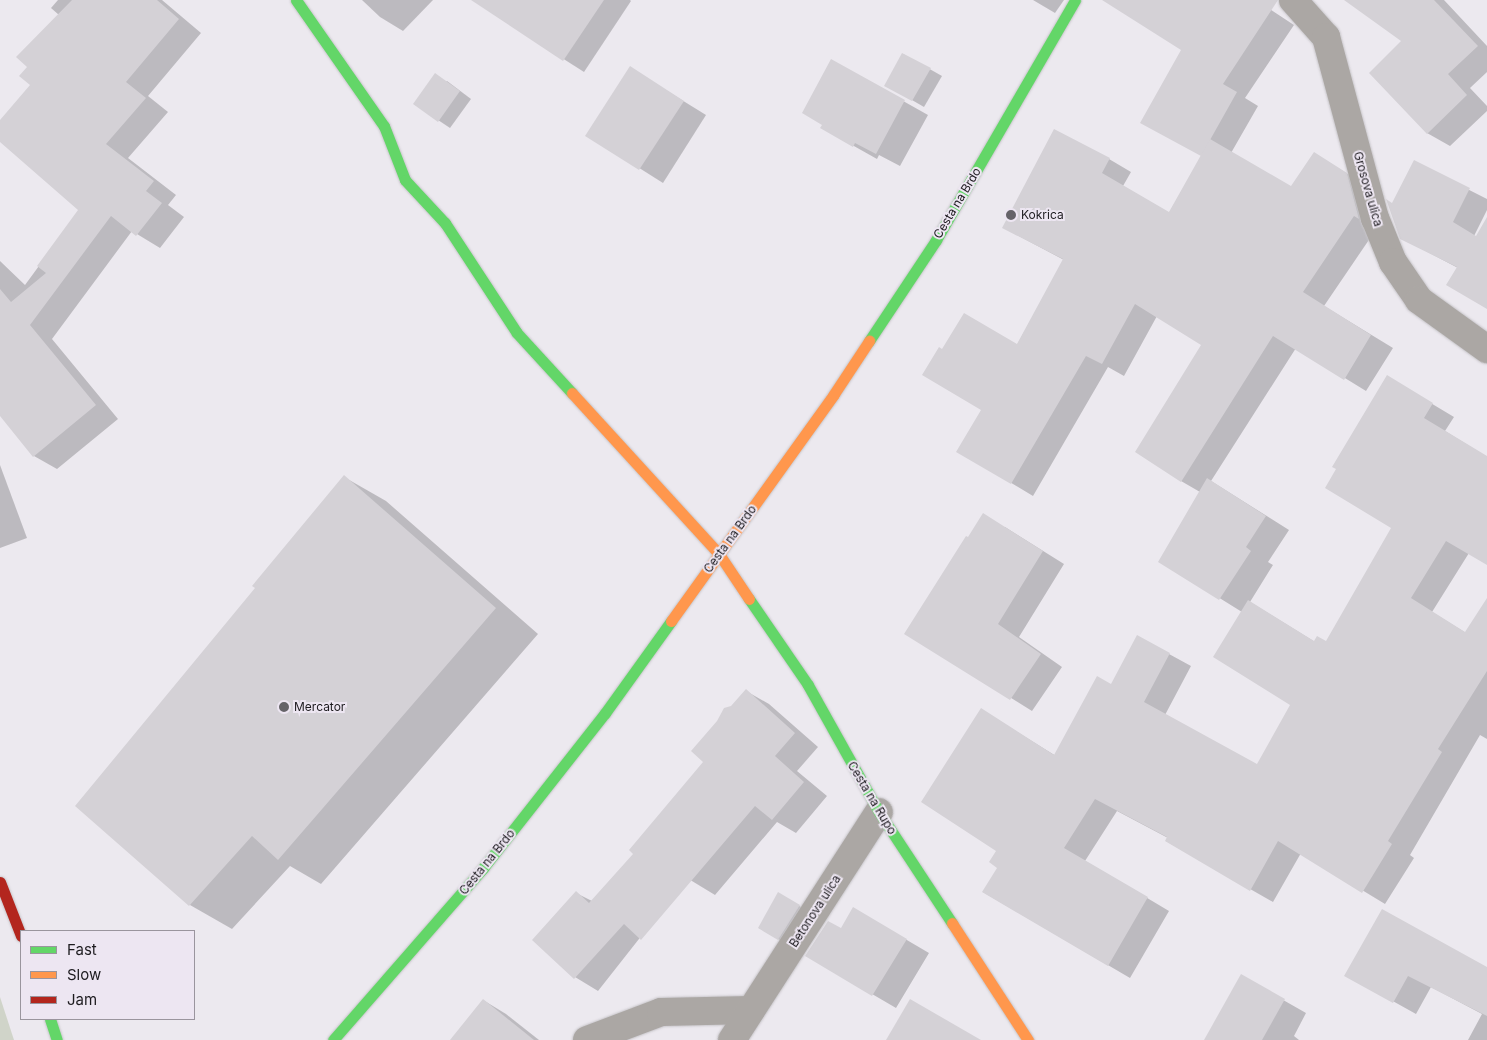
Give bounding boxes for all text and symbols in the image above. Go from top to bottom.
street label: Grosova ulica [1350,150,1386,228]
street label: Cesta na Brdo [930,165,984,241]
place label: Kokrica [1021,208,1064,222]
marker: Kokrica [1005,209,1017,221]
street label: Cesta na Brdo [701,502,759,576]
place label: Mercator [294,700,345,714]
marker: Mercator [278,701,290,713]
street label: Cesta na Rupo [845,759,899,837]
street label: Cesta na Brdo [456,826,518,898]
street label: Betonova ulica [786,872,844,950]
legend [20,930,195,1020]
text: Fast [67,940,97,959]
text: Slow [67,965,101,984]
text: Jam [67,990,97,1009]

